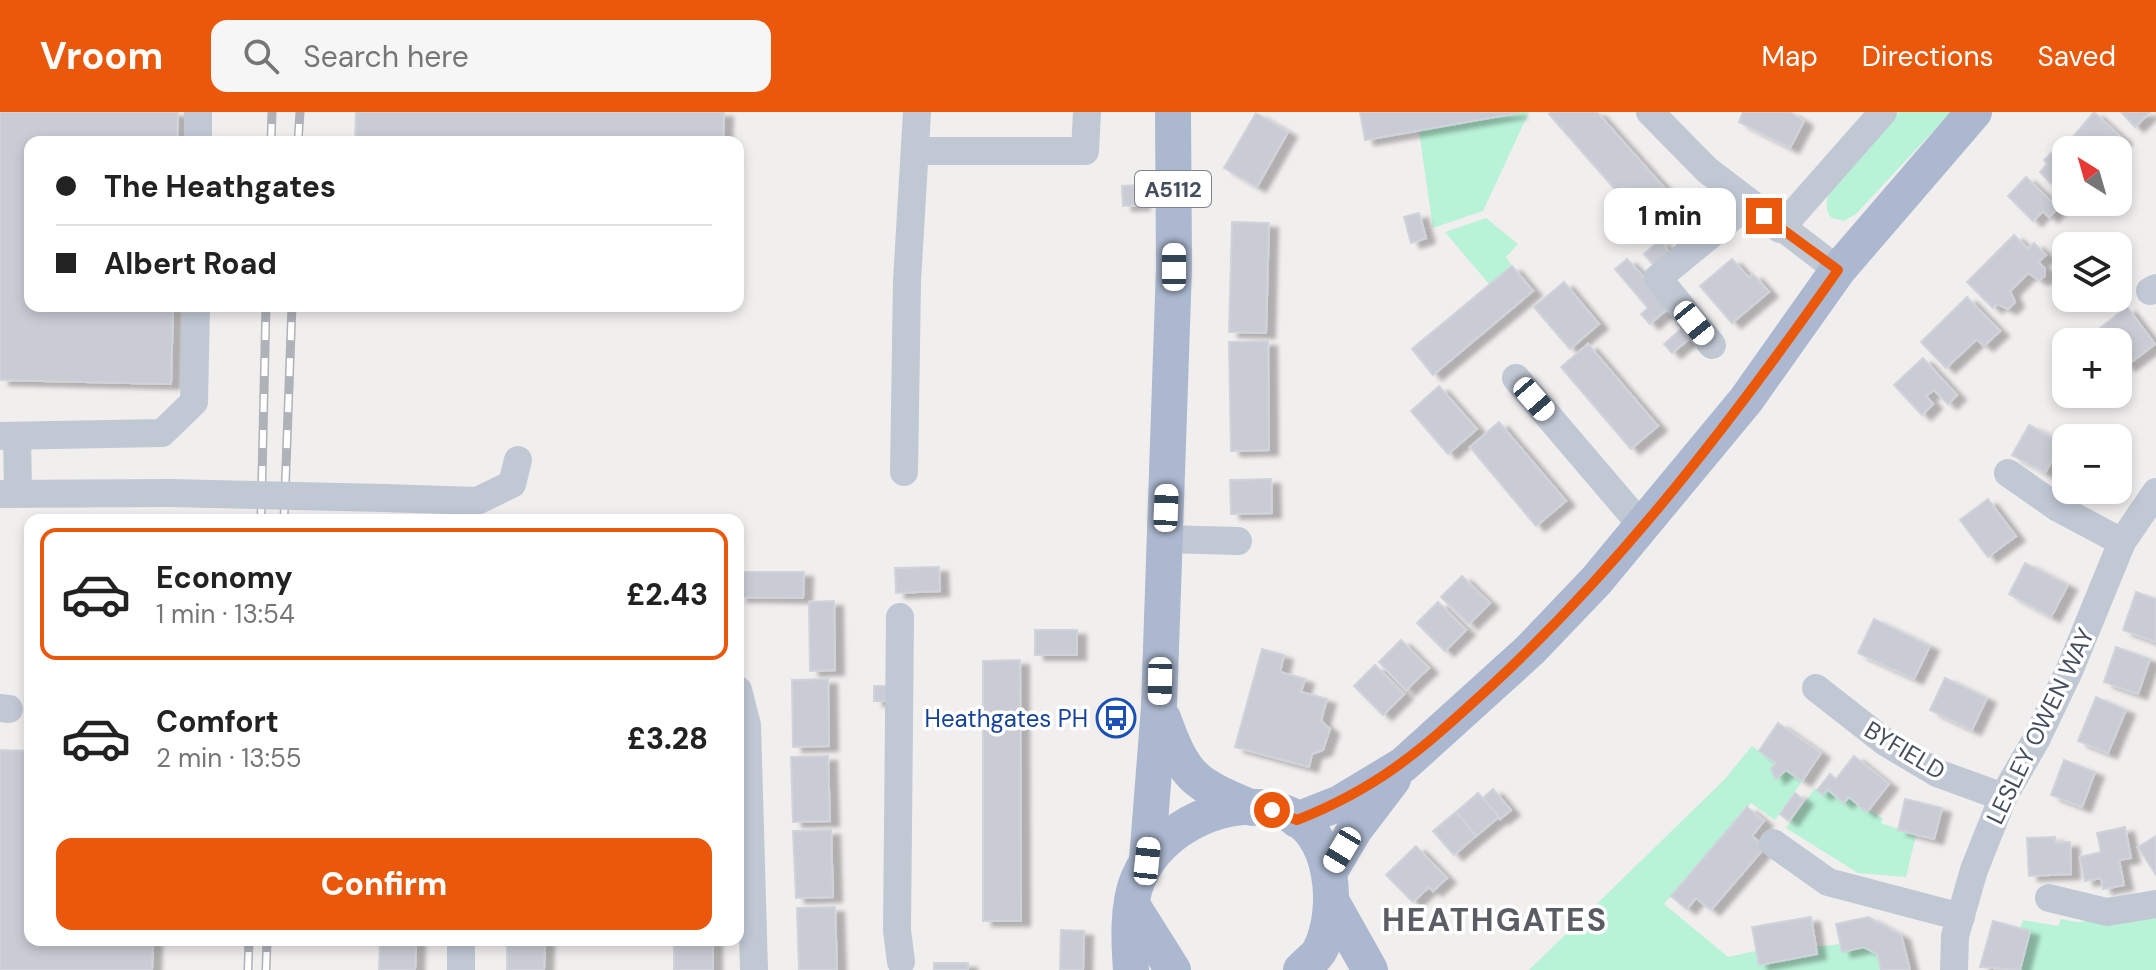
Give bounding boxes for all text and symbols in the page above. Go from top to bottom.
search box [211,20,771,92]
text: Vroom [40,31,163,81]
icon: search [239,34,283,78]
text: Search here [303,37,469,76]
text: Map [1761,38,1818,75]
text: Directions [1862,38,1994,75]
text: Saved [2038,38,2116,75]
north arrow [2052,136,2132,216]
map controls [2052,136,2132,504]
text: The Heathgates [104,167,336,206]
road number: A5112 [1135,171,1211,207]
callout: 1 min [1604,188,1736,244]
route end [1746,198,1782,234]
text: 1 min [1638,199,1702,233]
button: layers [2052,232,2132,312]
car [1162,243,1186,291]
text: Albert Road [104,244,277,283]
car [1670,297,1718,349]
button: + [2052,328,2132,408]
car [1509,373,1559,425]
button: − [2052,424,2132,504]
car [1153,484,1179,532]
icon: car [60,558,132,630]
text: Economy [156,558,293,597]
text: £2.43 [626,575,708,614]
text: 1 min · 13:54 [156,597,295,631]
street label: LESLEY OWEN WAY [1979,623,2101,829]
car [1148,657,1172,705]
bus stop icon: Heathgates PH [1095,697,1137,739]
icon: car [60,702,132,774]
text: Comfort [156,702,279,741]
place label: Heathgates PH [925,703,1088,734]
street label: BYFIELD [1859,714,1951,786]
text: £3.28 [627,719,708,758]
text: 2 min · 13:55 [156,741,302,775]
route start [1254,792,1290,828]
car [1319,823,1365,877]
car [1133,836,1161,886]
button: Confirm [56,838,712,930]
district label: HEATHGATES [1382,899,1608,941]

